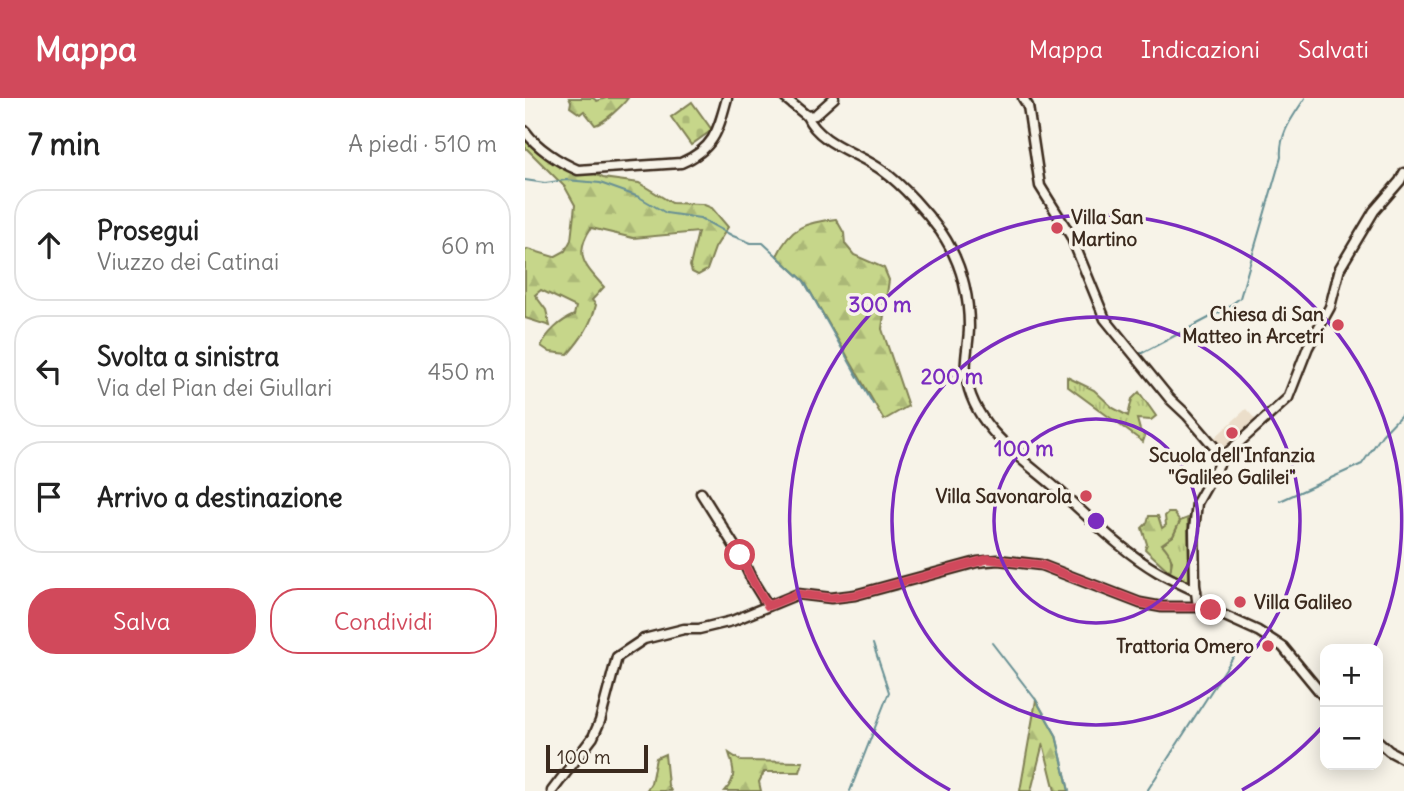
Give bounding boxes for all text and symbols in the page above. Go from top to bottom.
text: Mappa [35,28,137,70]
text: Mappa [1029,34,1103,64]
text: Indicazioni [1141,34,1260,64]
text: Salvati [1298,34,1369,64]
text: 7 min [28,125,100,163]
text: A piedi · 510 m [348,129,497,158]
place label: Villa San Martino [1071,205,1143,251]
text: Prosegui [97,214,199,247]
marker: Villa San Martino [1049,220,1065,236]
icon: ahead [30,226,68,264]
text: 60 m [441,231,495,260]
text: Viuzzo dei Catinai [97,247,279,276]
text: 300 m [849,291,912,318]
place label: Chiesa di San Matteo in Arcetri [1182,302,1324,348]
marker: Chiesa di San Matteo in Arcetri [1330,317,1346,333]
text: Svolta a sinistra [97,340,279,373]
icon: left [30,352,68,390]
text: 450 m [428,357,495,386]
text: 200 m [921,363,984,390]
text: Via del Pian dei Giullari [97,373,332,402]
marker: Scuola dell'Infanzia "Galileo Galilei" [1224,425,1240,441]
text: 100 m [994,435,1054,462]
place label: Scuola dell'Infanzia "Galileo Galilei" [1149,443,1315,489]
icon: arrive [30,478,68,516]
text: Arrivo a destinazione [97,481,343,514]
place label: Villa Savonarola [935,484,1072,508]
marker: Villa Savonarola [1078,488,1094,504]
centre of rings [1084,509,1108,533]
route start [724,539,755,570]
button: Salva [28,588,256,654]
button: Condividi [270,588,497,654]
place label: Villa Galileo [1254,590,1353,614]
route end [1195,594,1226,625]
marker: Villa Galileo [1232,594,1248,610]
place label: Trattoria Omero [1116,634,1254,658]
marker: Trattoria Omero [1260,638,1276,654]
map controls [1320,644,1383,770]
button: + [1320,644,1383,707]
button: − [1320,707,1383,770]
scale bar [546,742,647,774]
text: 100 m [557,745,611,769]

